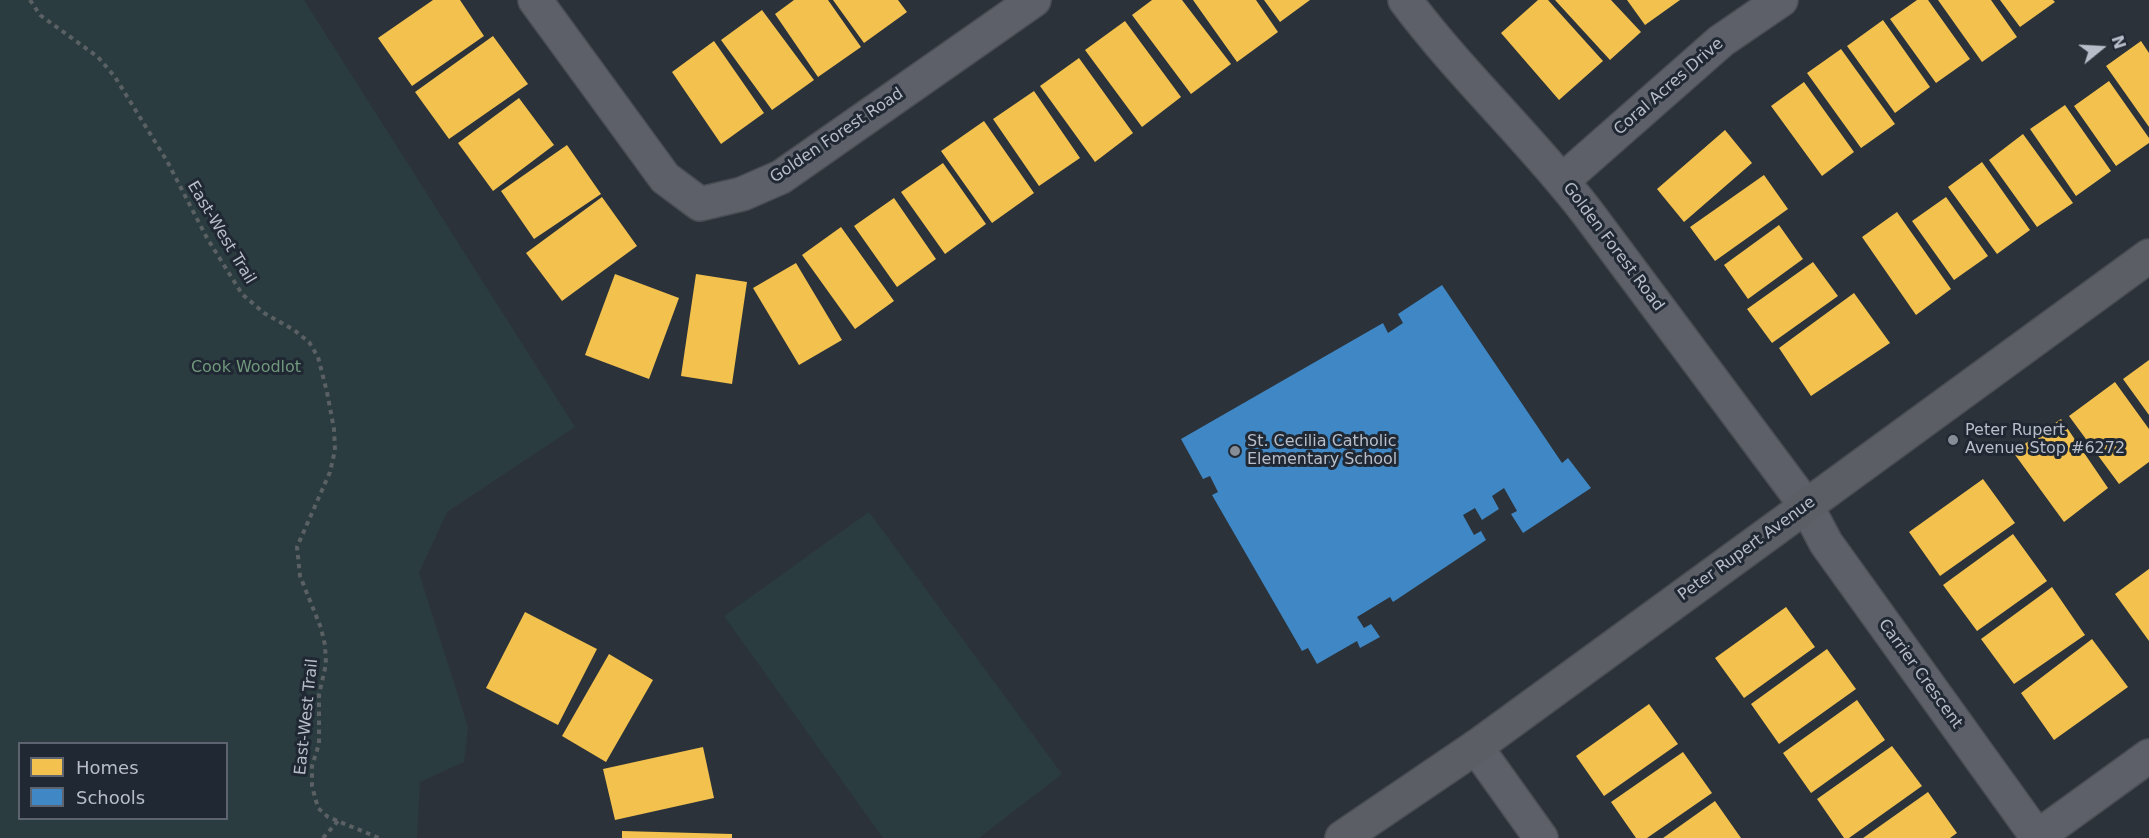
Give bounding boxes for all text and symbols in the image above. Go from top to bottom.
north arrow [2071,18,2131,78]
text: N [2107,33,2130,52]
street label: Coral Acres Drive [1610,34,1728,140]
street label: Golden Forest Road [767,84,907,188]
street label: East-West Trail [183,178,259,288]
street label: Golden Forest Road [1558,179,1668,315]
park label: Cook Woodlot [191,358,301,378]
place label: Peter Rupert Avenue Stop #6272 [1965,421,2125,459]
place label: St. Cecilia Catholic Elementary School [1247,432,1397,470]
marker: Peter Rupert Avenue Stop #6272 [1946,433,1960,447]
marker: St. Cecilia Catholic Elementary School [1228,444,1242,458]
street label: Peter Rupert Avenue [1675,493,1819,605]
street label: Carrier Crescent [1874,616,1966,732]
street label: East-West Trail [291,658,323,776]
legend [18,742,228,820]
text: Homes [76,757,139,778]
text: Schools [76,787,145,808]

